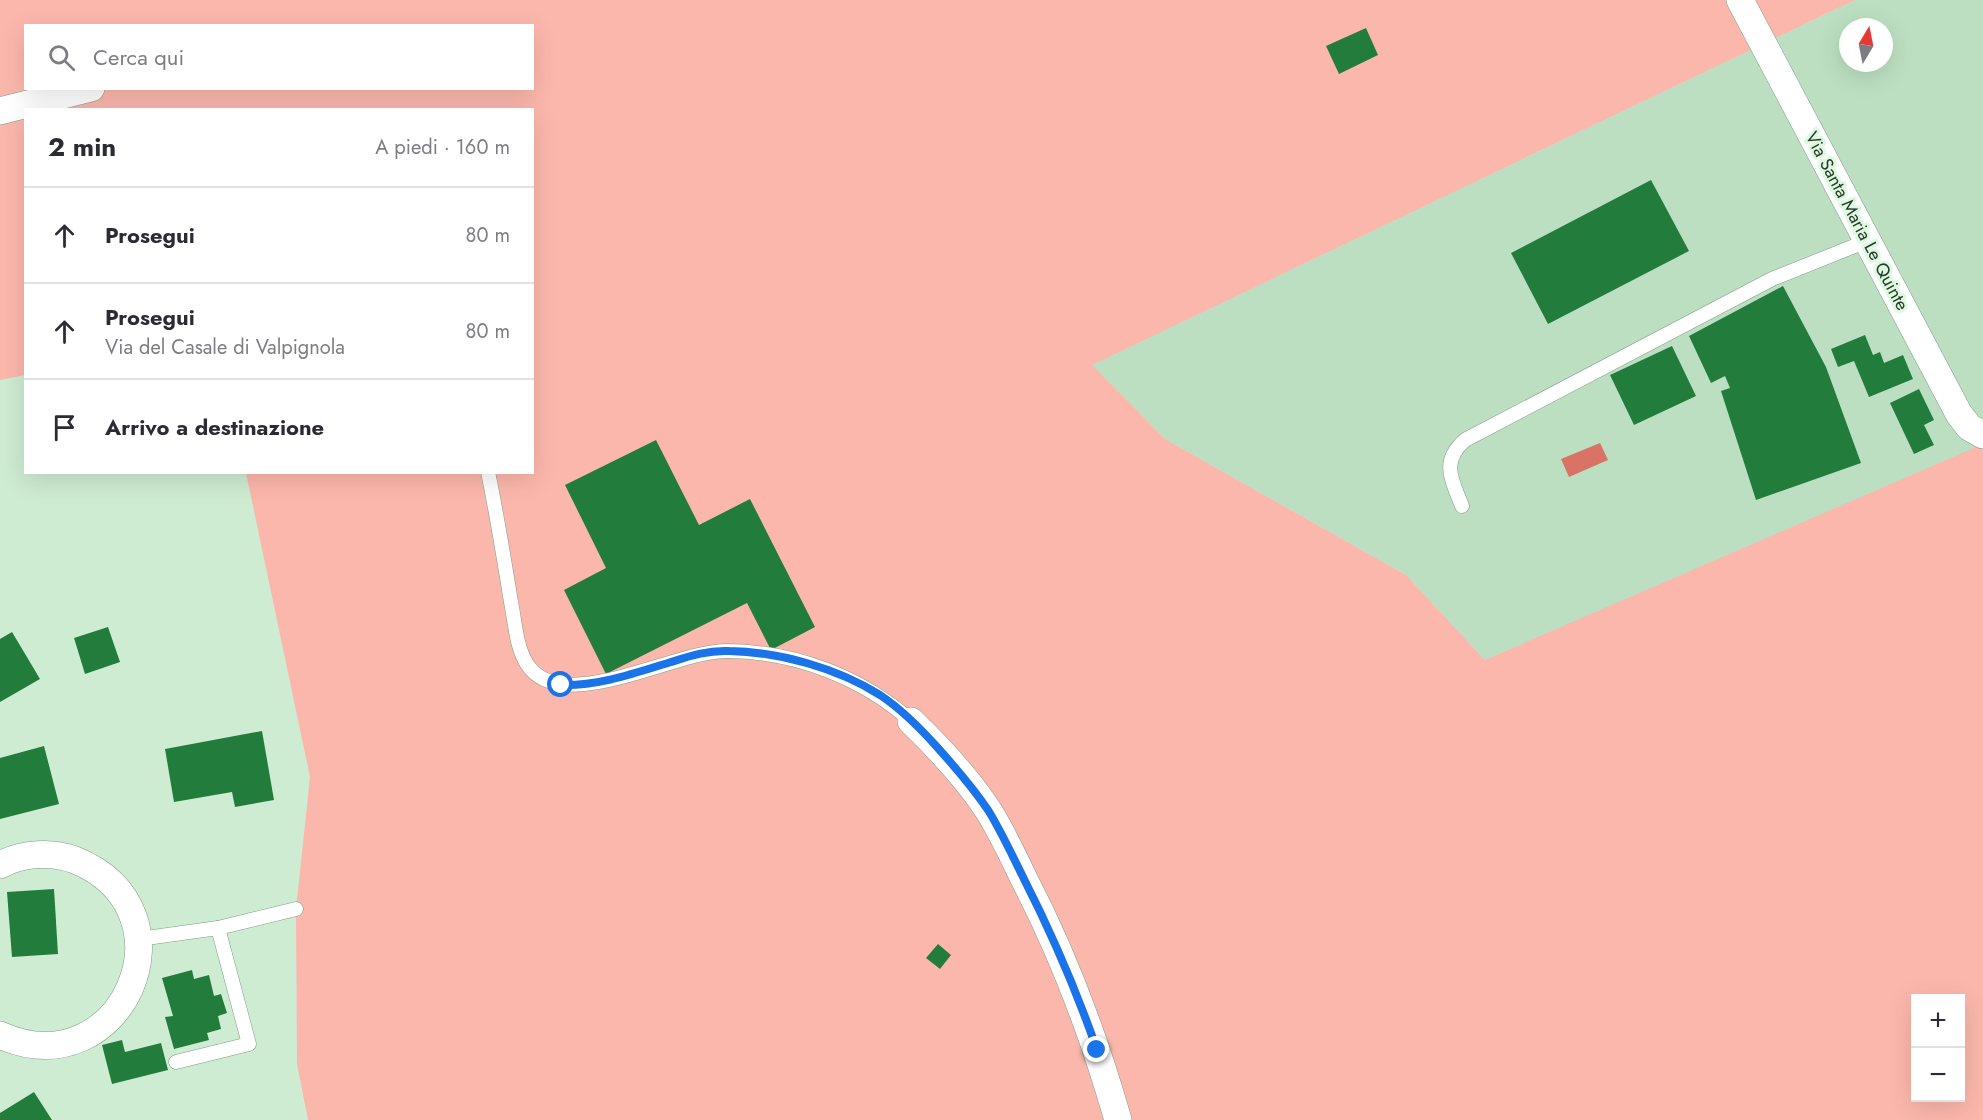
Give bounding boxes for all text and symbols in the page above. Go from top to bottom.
north arrow [1839,18,1893,72]
search box [24,24,534,90]
icon: search [45,41,78,74]
text: Cerca qui [93,41,184,73]
street label: Via Santa Maria Le Quinte [1799,127,1915,315]
text: 2 min [48,128,116,166]
text: A piedi · 160 m [375,133,510,162]
icon: ahead [48,219,81,252]
text: Prosegui [105,219,195,251]
text: 80 m [465,221,510,250]
text: Prosegui [105,301,195,333]
icon: ahead [48,315,81,348]
text: 80 m [465,317,510,346]
text: Via del Casale di Valpignola [105,333,345,362]
icon: arrive [48,411,81,444]
text: Arrivo a destinazione [105,411,324,443]
route start [547,671,573,697]
map controls [1911,994,1965,1102]
button: + [1911,994,1965,1048]
route end [1083,1036,1109,1062]
button: − [1911,1048,1965,1102]

